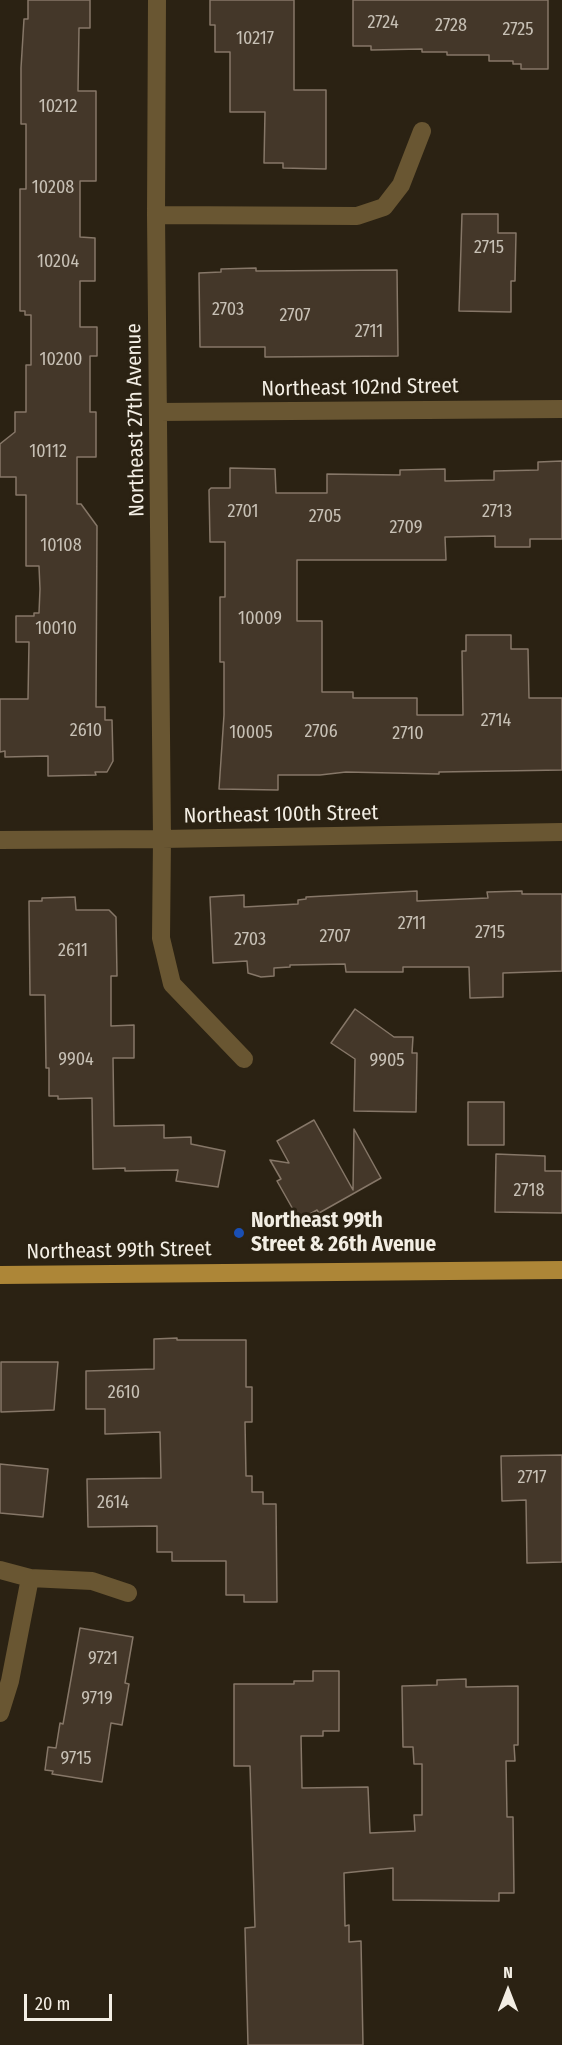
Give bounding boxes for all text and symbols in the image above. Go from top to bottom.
house number: 2724 [367,12,399,34]
house number: 2728 [435,15,467,37]
house number: 2725 [502,19,534,41]
house number: 10217 [236,28,274,50]
house number: 10212 [39,96,77,118]
house number: 10208 [32,177,74,199]
house number: 2715 [474,237,504,259]
house number: 10204 [37,251,79,273]
house number: 2703 [212,299,244,321]
house number: 2707 [279,305,311,327]
house number: 2711 [355,321,383,343]
street label: Northeast 27th Avenue [122,323,150,517]
house number: 10200 [40,349,82,371]
street label: Northeast 102nd Street [261,374,459,402]
house number: 10112 [29,441,67,463]
house number: 2701 [228,501,258,523]
house number: 2713 [482,501,512,523]
house number: 2705 [309,506,341,528]
house number: 2709 [390,517,422,539]
house number: 10108 [40,535,82,557]
house number: 10009 [238,608,282,630]
house number: 10010 [35,618,77,640]
house number: 2714 [481,710,511,732]
house number: 2610 [70,720,102,742]
house number: 2706 [304,721,338,743]
house number: 10005 [229,722,273,744]
house number: 2710 [392,723,424,745]
street label: Northeast 100th Street [183,801,379,829]
house number: 2711 [398,913,426,935]
house number: 2715 [475,922,505,944]
house number: 2707 [319,926,351,948]
house number: 2703 [234,929,266,951]
house number: 2611 [58,940,88,962]
house number: 9904 [58,1049,94,1071]
house number: 9905 [369,1050,405,1072]
house number: 2718 [514,1180,544,1202]
place label: Northeast 99th Street & 26th Avenue [251,1208,436,1258]
marker: Northeast 99th Street & 26th Avenue [232,1226,246,1240]
street label: Northeast 99th Street [26,1237,212,1265]
house number: 2610 [108,1382,140,1404]
house number: 2717 [517,1467,547,1489]
house number: 2614 [97,1492,129,1514]
house number: 9721 [88,1648,118,1670]
house number: 9719 [81,1688,113,1710]
house number: 9715 [61,1748,91,1770]
north arrow [478,1961,538,2021]
text: N [503,1963,513,1982]
scale bar [27,1982,116,2020]
text: 20 m [35,1993,70,2015]

